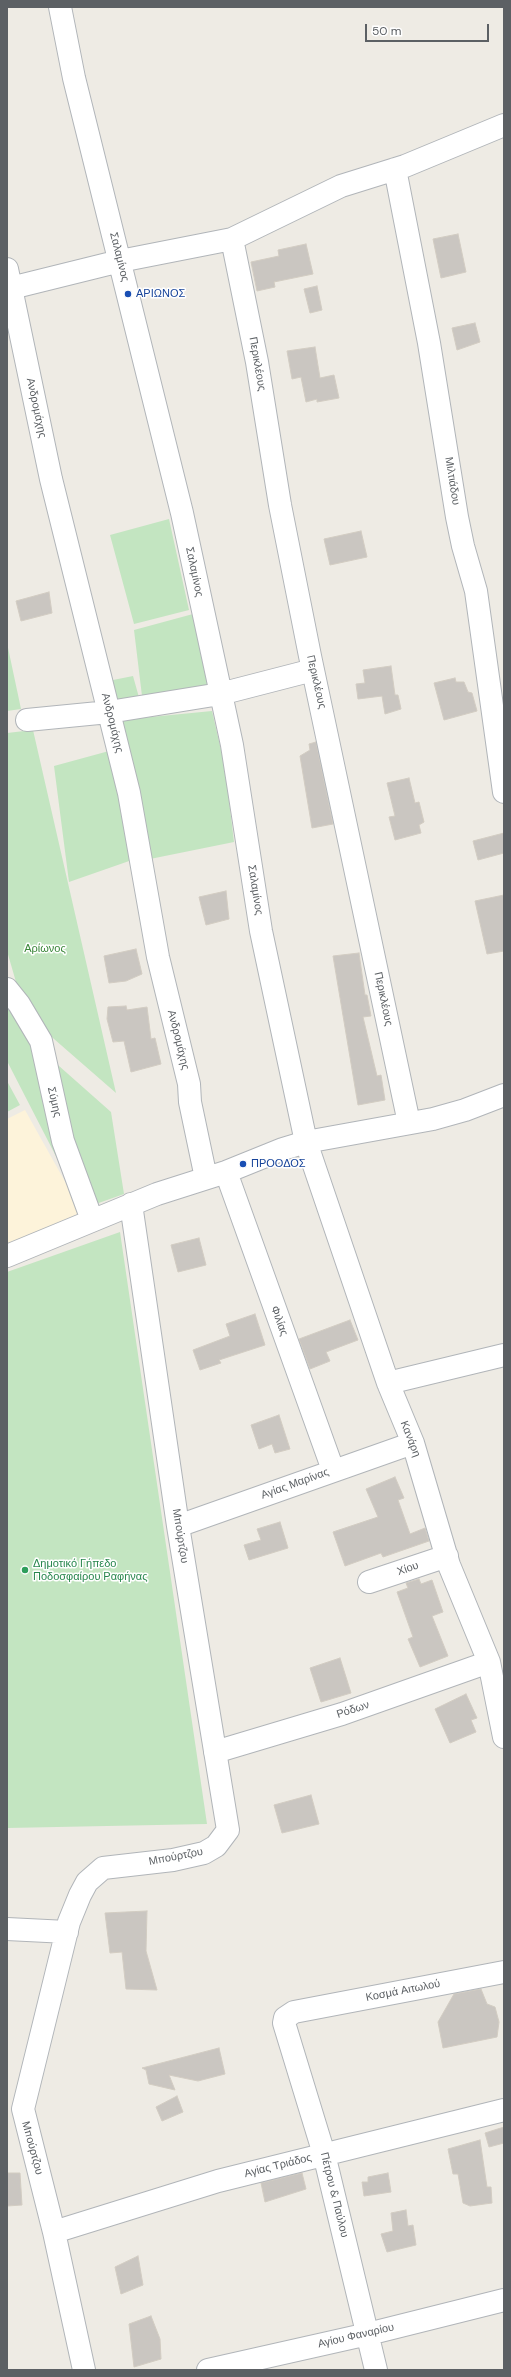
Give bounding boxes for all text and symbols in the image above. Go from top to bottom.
scale bar [367,16,491,42]
text: 50 m [372,23,401,39]
street label: Σαλαμίνος [106,231,132,283]
place label: ΑΡΙΩΝΟΣ [136,287,185,301]
marker: ΑΡΙΩΝΟΣ [123,289,133,299]
street label: Περικλέους [246,336,268,392]
street label: Ανδρομάχης [23,377,49,439]
street label: Μιλτιάδου [442,456,462,506]
street label: Σαλαμίνος [182,546,206,598]
street label: Περικλέους [303,654,329,710]
street label: Ανδρομάχης [98,692,126,754]
street label: Σαλαμίνος [245,864,265,916]
park label: Αρίωνος [24,942,66,956]
street label: Περικλέους [371,971,395,1027]
street label: Ανδρομάχης [164,1009,192,1071]
street label: Σύμης [44,1086,64,1118]
place label: ΠΡΟΟΔΟΣ [251,1157,306,1171]
marker: ΠΡΟΟΔΟΣ [238,1159,248,1169]
street label: Φιλίας [268,1304,290,1338]
street label: Κανάρη [397,1419,423,1459]
street label: Αγίας Μαρίνας [259,1466,331,1502]
street label: Μπούρτζου [169,1508,191,1564]
place label: Δημοτικό Γήπεδο Ποδοσφαίρου Ραφήνας [33,1557,147,1583]
street label: Χίου [395,1559,421,1579]
marker: Δημοτικό Γήπεδο Ποδοσφαίρου Ραφήνας [20,1565,30,1575]
street label: Ρόδων [335,1699,371,1721]
street label: Μπούρτζου [148,1845,204,1869]
street label: Κοσμά Αιτωλού [365,1977,441,2005]
street label: Μπούρτζου [19,2120,45,2176]
street label: Αγίας Τριάδος [243,2151,313,2181]
street label: Πέτρου & Παύλου [317,2151,351,2239]
street label: Αγίου Φαναρίου [317,2321,395,2351]

